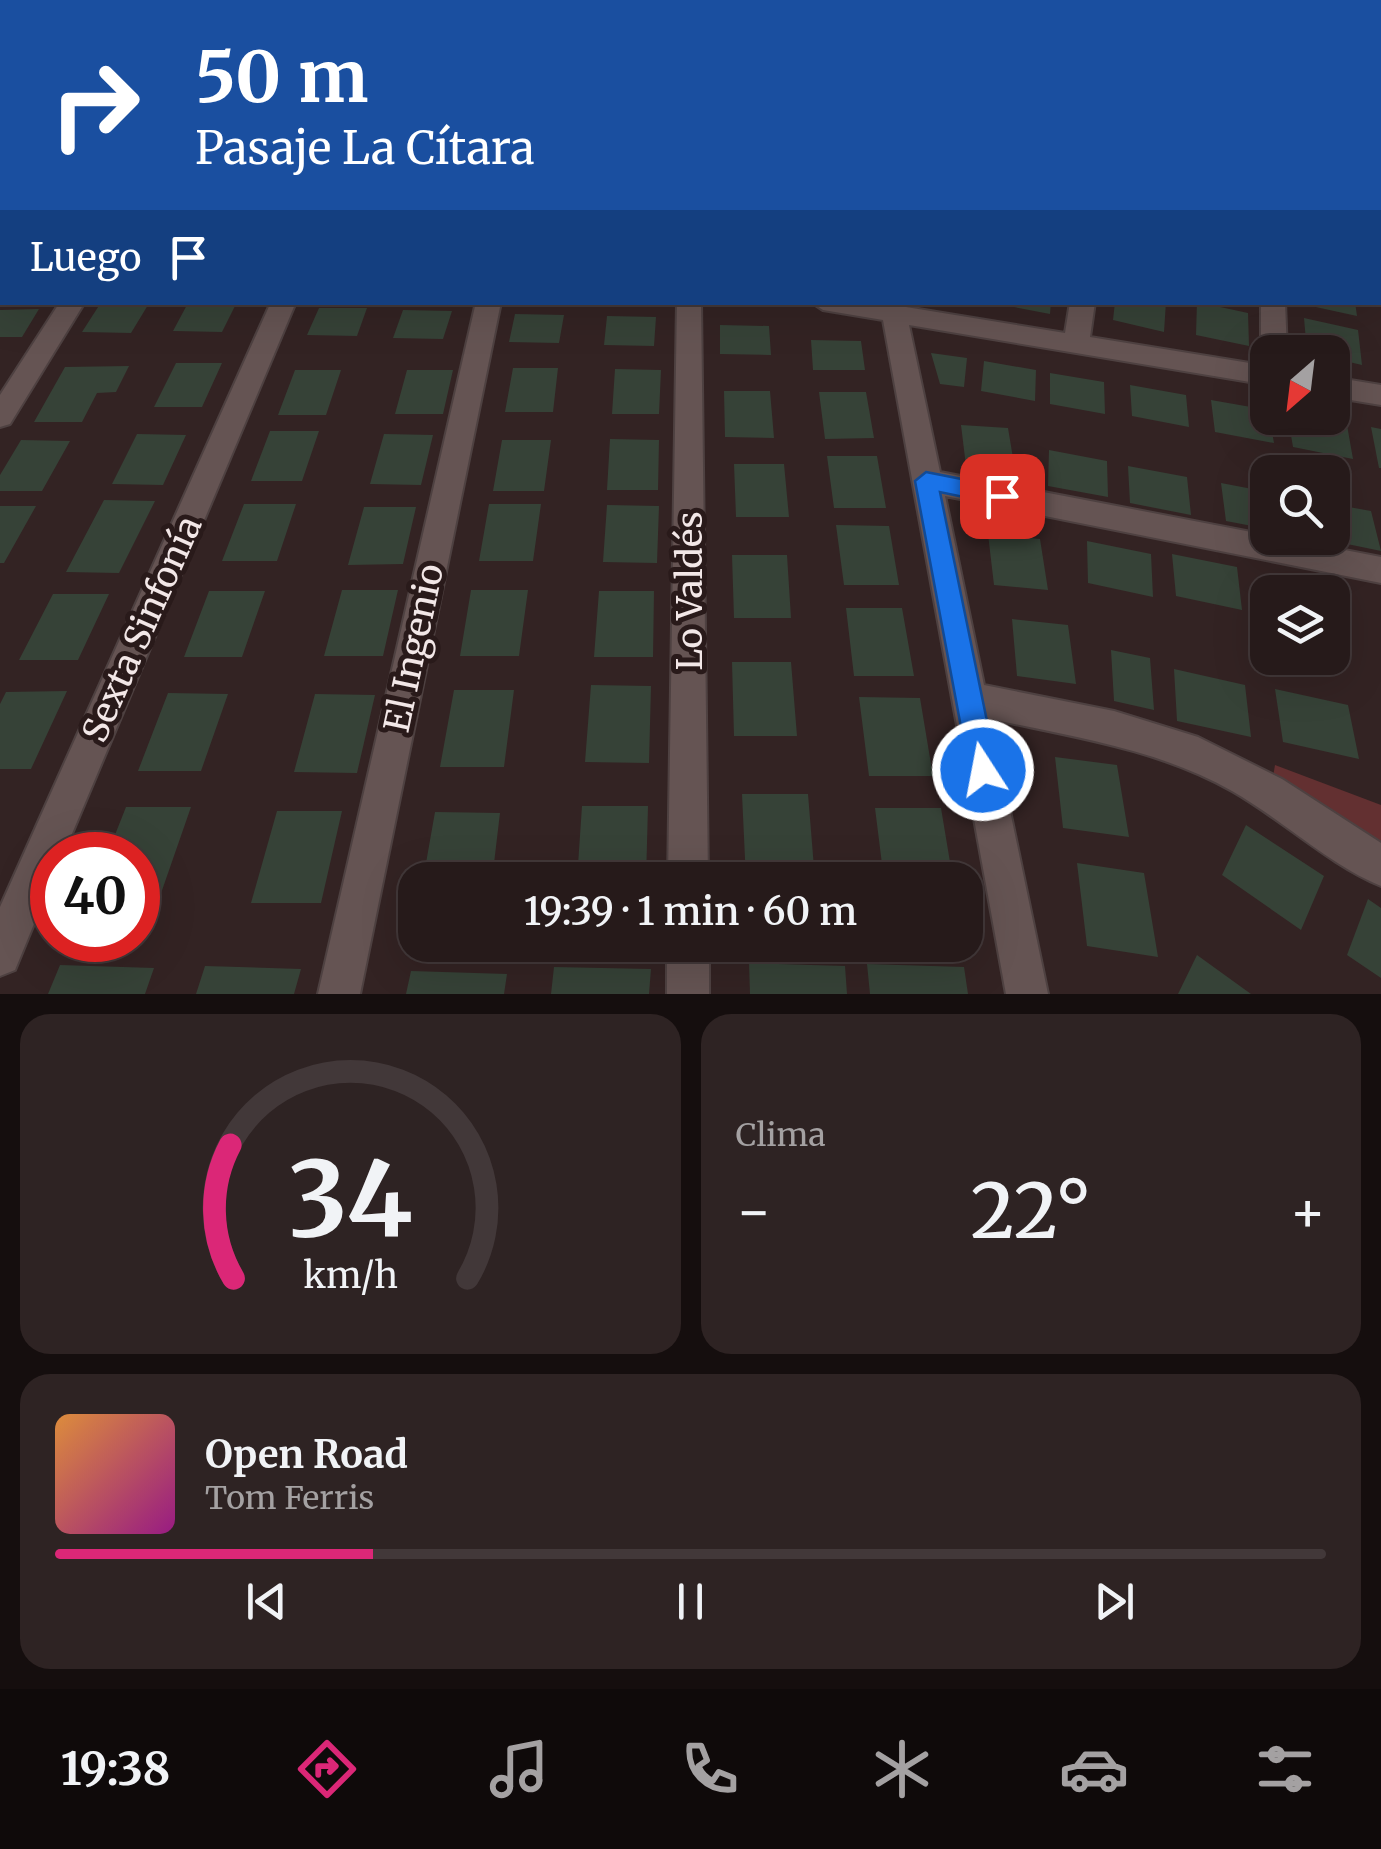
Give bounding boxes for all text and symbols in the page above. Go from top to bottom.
text: 50 m [195,33,368,121]
icon: right [30,40,160,170]
text: Pasaje La Cítara [195,120,535,176]
icon: arrive [161,230,216,285]
text: Luego [30,234,141,281]
north arrow [1250,335,1350,435]
map controls [1250,335,1350,675]
pin [960,454,1045,539]
button: search [1250,455,1350,555]
icon: arrive [975,469,1030,524]
street label: Sexta Sinfonía [73,509,211,749]
street label: Lo Valdés [668,511,712,671]
street label: El Ingenio [375,560,453,736]
button: layers [1250,575,1350,675]
position arrow [931,718,1035,822]
speed limit sign: 40 [30,832,160,962]
text: 19:39 · 1 min · 60 m [524,888,857,935]
text: Clima [736,1115,826,1155]
text: 34 [288,1134,412,1264]
text: 22° [971,1164,1091,1258]
text: − [736,1177,772,1246]
text: + [1289,1177,1326,1246]
text: km/h [303,1253,398,1298]
text: Open Road [205,1431,408,1478]
text: Tom Ferris [205,1478,374,1518]
icon: previous [239,1574,294,1629]
icon: pause [663,1574,718,1629]
icon: next [1087,1574,1142,1629]
icon: directions [292,1734,362,1804]
icon: music [484,1734,554,1804]
icon: phone [675,1734,745,1804]
icon: climate [867,1734,937,1804]
icon: car [1059,1734,1129,1804]
icon: filters [1250,1734,1320,1804]
text: 19:38 [61,1741,170,1797]

